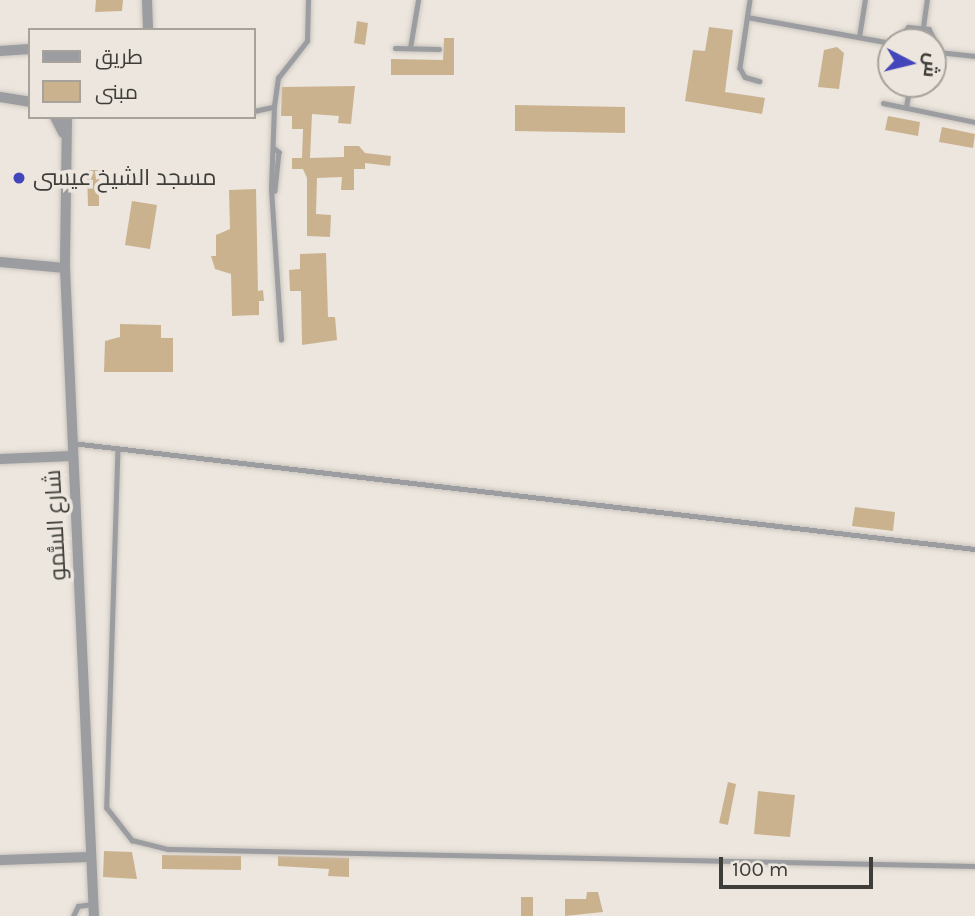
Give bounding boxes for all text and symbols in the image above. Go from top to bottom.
legend [28,28,256,119]
north arrow [877,28,947,98]
text: طريق [95,45,143,69]
text: ش [918,52,943,79]
text: مبنى [95,80,138,104]
place label: مسجد الشيخ عيسى [33,164,216,192]
marker: مسجد الشيخ عيسى [11,170,27,186]
street label: شارع السُّمو [39,469,73,581]
scale bar [723,842,877,886]
text: 100 m [732,857,789,881]

